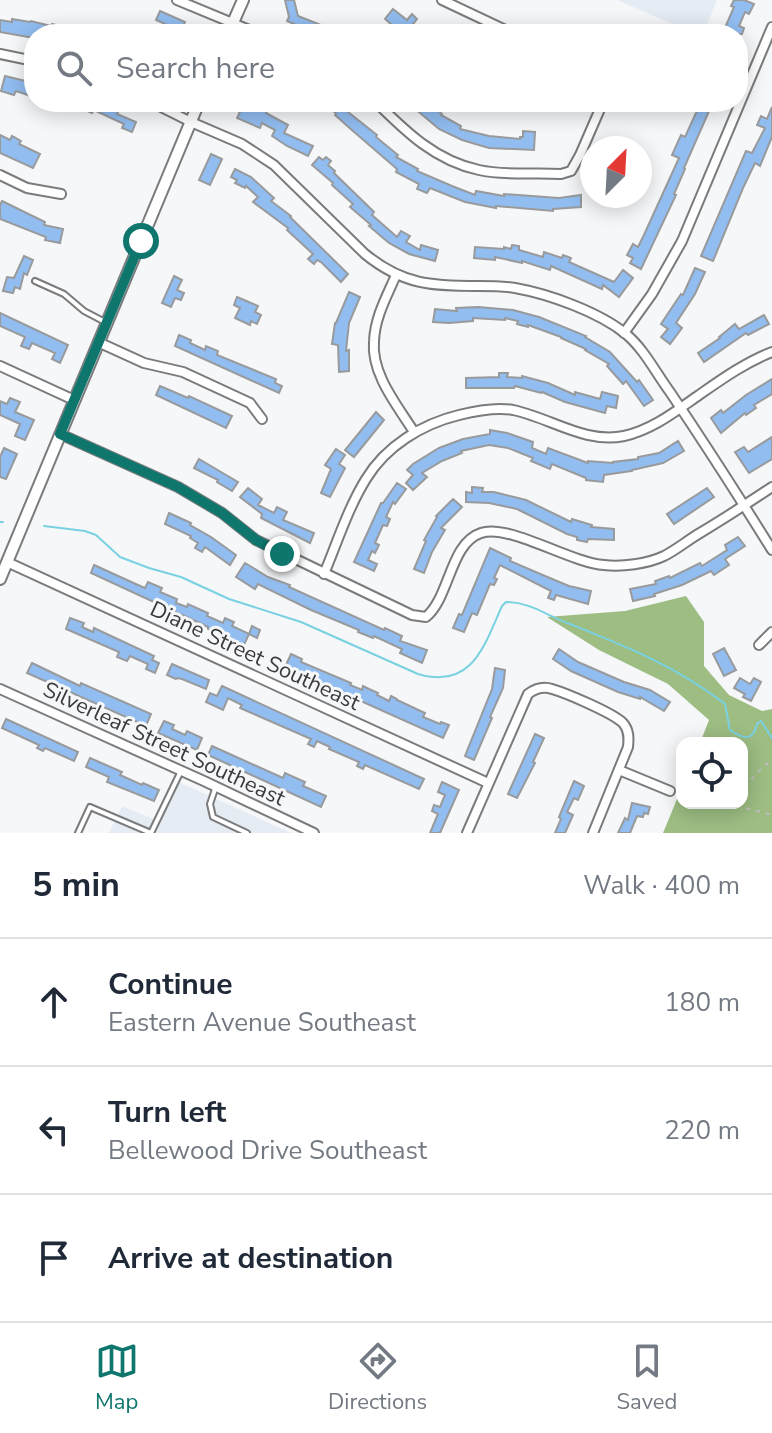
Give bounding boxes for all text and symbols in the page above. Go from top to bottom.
search box [24,24,748,112]
icon: search [52,46,96,90]
text: Search here [116,48,275,89]
north arrow [580,136,652,208]
route start [123,223,159,259]
route end [264,536,300,572]
street label: Diane Street Southeast [145,594,365,718]
street label: Silverleaf Street Southeast [38,675,290,813]
map controls [676,737,748,809]
button: locate [676,737,748,809]
text: 5 min [32,862,120,908]
text: Walk · 400 m [583,868,740,903]
text: Continue [108,964,233,1005]
icon: ahead [32,980,76,1024]
text: 180 m [664,985,740,1020]
text: Eastern Avenue Southeast [108,1005,416,1040]
text: Turn left [108,1092,226,1133]
icon: left [32,1108,76,1152]
text: 220 m [664,1113,740,1148]
text: Bellewood Drive Southeast [108,1133,427,1168]
icon: arrive [32,1236,76,1280]
text: Arrive at destination [108,1238,393,1279]
tab: Map [95,1339,139,1417]
tab: Directions [328,1339,427,1417]
tab: Saved [617,1339,677,1417]

